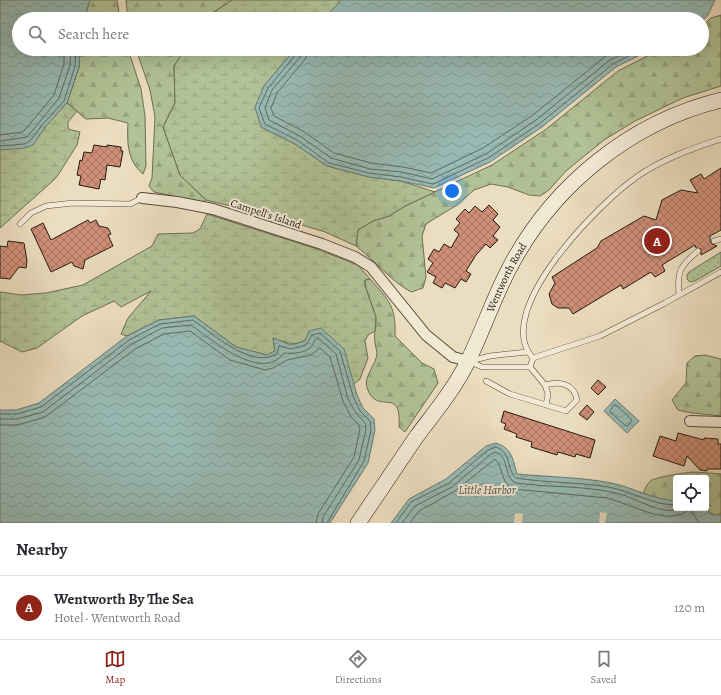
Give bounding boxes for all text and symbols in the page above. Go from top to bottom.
search box [12,12,709,56]
icon: search [26,23,48,45]
text: Search here [58,24,129,44]
your location [442,181,462,201]
street label: Campell's Island [229,195,303,233]
pin: A [644,226,670,256]
street label: Wentworth Road [482,240,530,315]
map controls [673,475,709,511]
button: locate [673,475,709,511]
water label: Little Harbor [458,482,517,498]
text: Nearby [16,538,67,561]
text: Wentworth By The Sea [54,589,194,609]
text: A [25,599,33,616]
text: 120 m [674,599,705,616]
text: Hotel · Wentworth Road [54,609,181,626]
tab: Map [104,648,126,687]
tab: Directions [335,648,382,687]
tab: Saved [591,648,617,687]

